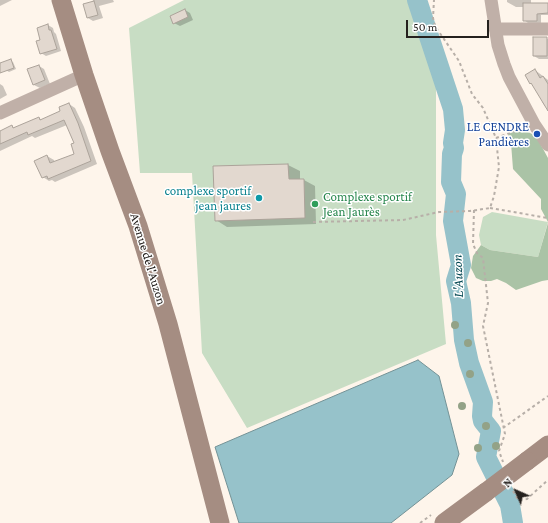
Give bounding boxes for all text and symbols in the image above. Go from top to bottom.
scale bar [408,12,491,38]
text: 50 m [413,20,437,34]
place label: LE CENDRE Pandières [467,119,529,150]
marker: LE CENDRE Pandières [532,129,542,139]
place label: complexe sportif jean jaures [164,183,251,214]
place label: Complexe sportif Jean Jaurès [323,189,412,220]
marker: complexe sportif jean jaures [254,193,264,203]
marker: Complexe sportif Jean Jaurès [310,199,320,209]
street label: Avenue de l'Auzon [127,211,169,307]
water label: L'Auzon [449,254,467,298]
north arrow [496,471,536,511]
text: N [501,476,514,489]

